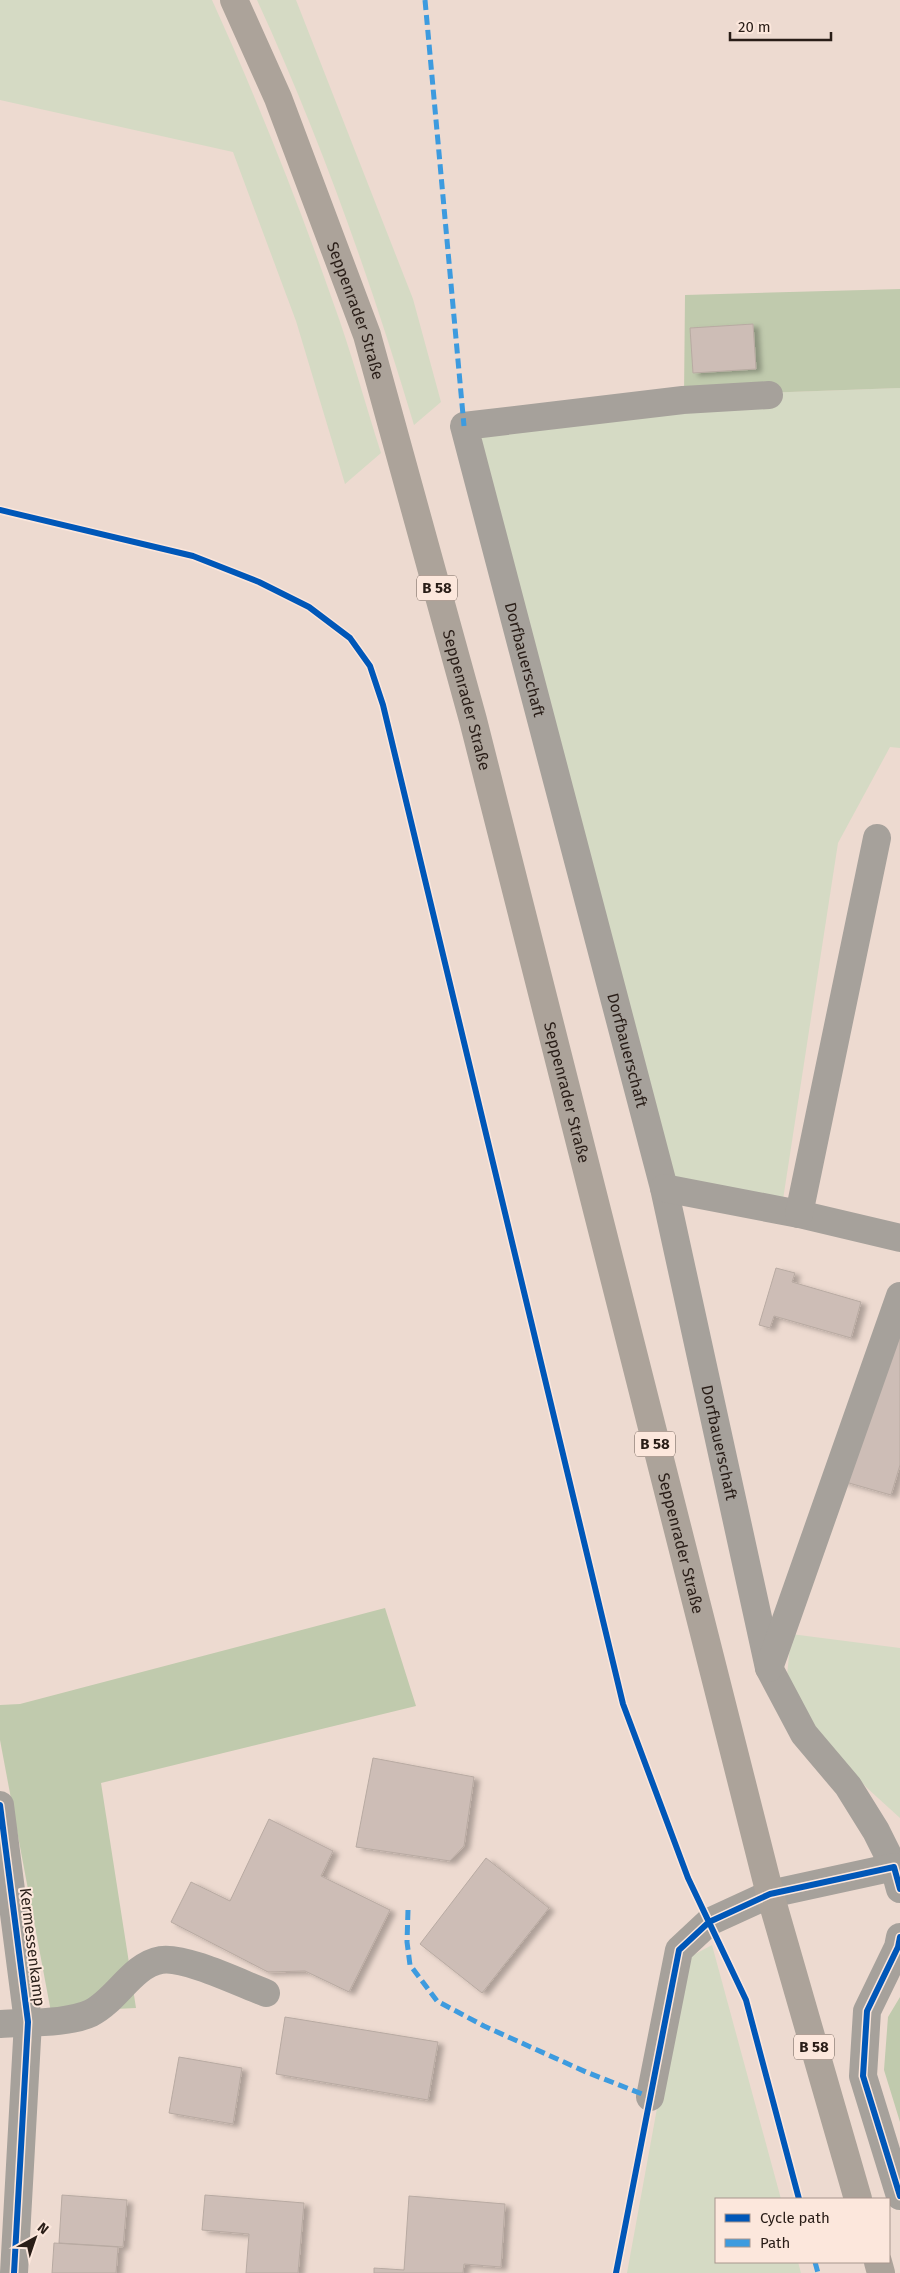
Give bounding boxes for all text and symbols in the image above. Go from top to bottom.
scale bar [730,10,831,42]
text: 20 m [738,18,771,36]
street label: Seppenrader Straße [323,239,388,382]
road number: B 58 [417,576,457,600]
street label: Dorfbauerschaft [501,600,549,719]
street label: Seppenrader Straße [439,628,494,772]
street label: Dorfbauerschaft [603,991,652,1110]
street label: Seppenrader Straße [540,1020,594,1165]
street label: Dorfbauerschaft [697,1383,741,1502]
road number: B 58 [635,1432,675,1456]
street label: Seppenrader Straße [654,1471,708,1616]
street label: Kermessenkamp [16,1887,49,2007]
road number: B 58 [794,2034,834,2060]
legend [715,2198,890,2263]
text: Cycle path [760,2209,830,2227]
north arrow [10,2213,60,2263]
text: N [34,2219,52,2238]
text: Path [760,2234,790,2252]

